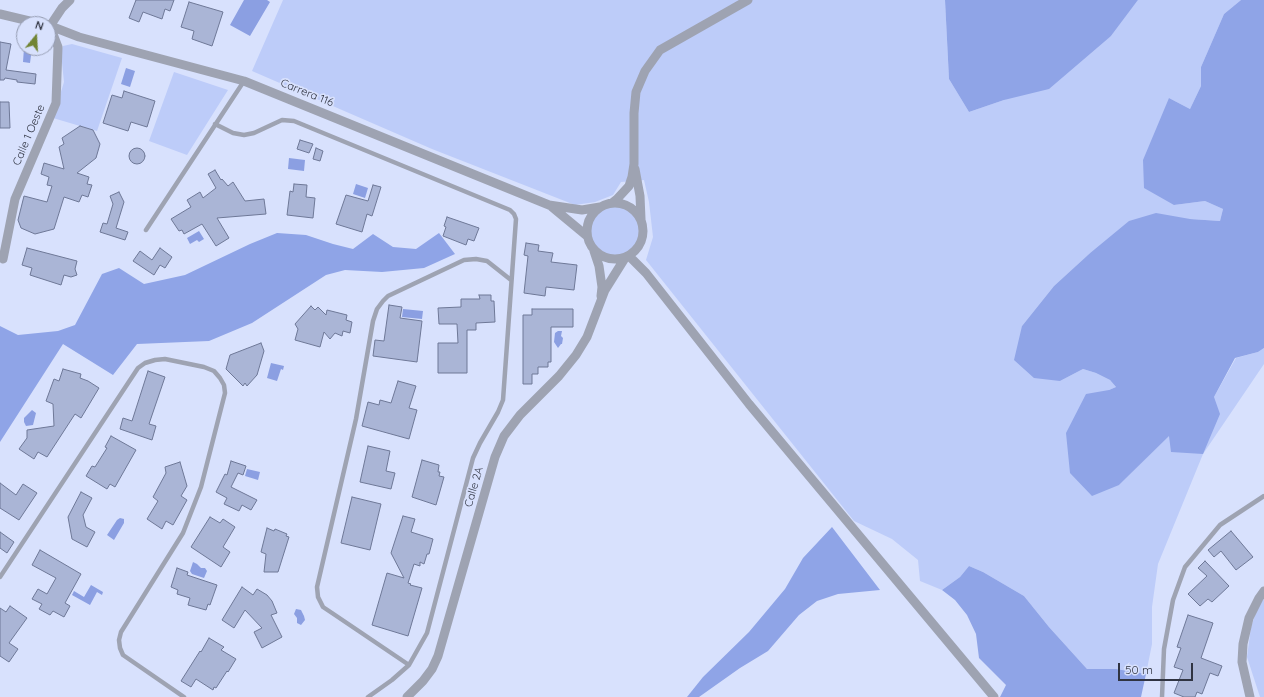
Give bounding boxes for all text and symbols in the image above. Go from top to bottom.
north arrow [16,16,56,56]
text: N [33,18,45,33]
street label: Carrera 116 [279,76,335,110]
street label: Calle 1 Oeste [10,103,48,167]
street label: Calle 2A [462,465,486,509]
scale bar [1120,655,1195,681]
text: 50 m [1125,662,1153,677]

